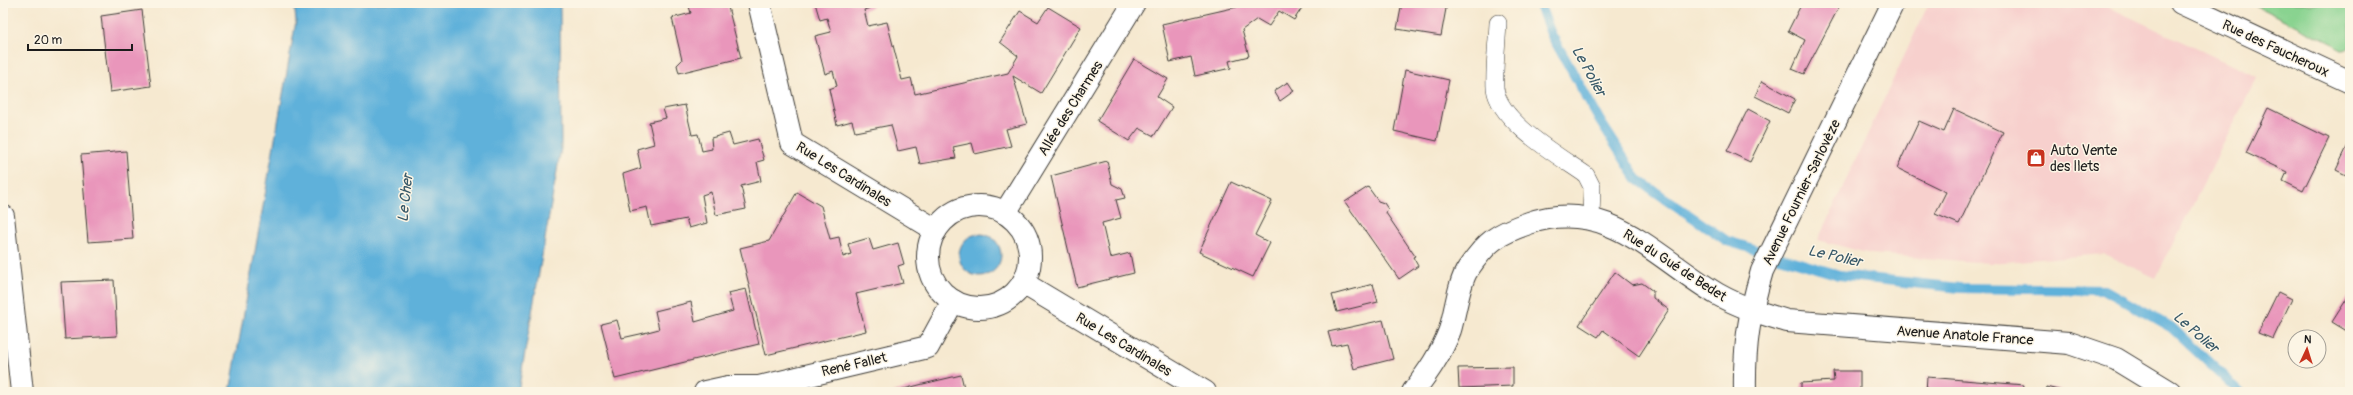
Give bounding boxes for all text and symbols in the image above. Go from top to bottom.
street label: Rue des Faucheroux [2220,16,2332,81]
scale bar [28,26,132,52]
text: 20 m [34,33,63,48]
water label: Le Polier [1567,43,1611,101]
street label: Allée des Charmes [1034,57,1107,159]
street label: Avenue Fournier-Sarlovèze [1759,116,1844,268]
street label: Rue Les Cardinales [793,138,895,211]
place label: Auto Vente des Ilets [2050,142,2117,175]
shop icon: Auto Vente des Ilets [2025,147,2047,169]
water label: Le Cher [394,171,418,223]
street label: Rue du Gué de Bedet [1620,226,1730,305]
water label: Le Polier [1806,241,1865,272]
water label: Le Polier [2169,307,2224,358]
street label: Rue Les Cardinales [1073,309,1176,380]
street label: Avenue Anatole France [1896,322,2034,349]
north arrow [2287,329,2327,369]
text: N [2303,333,2312,346]
street label: René Fallet [820,349,889,380]

